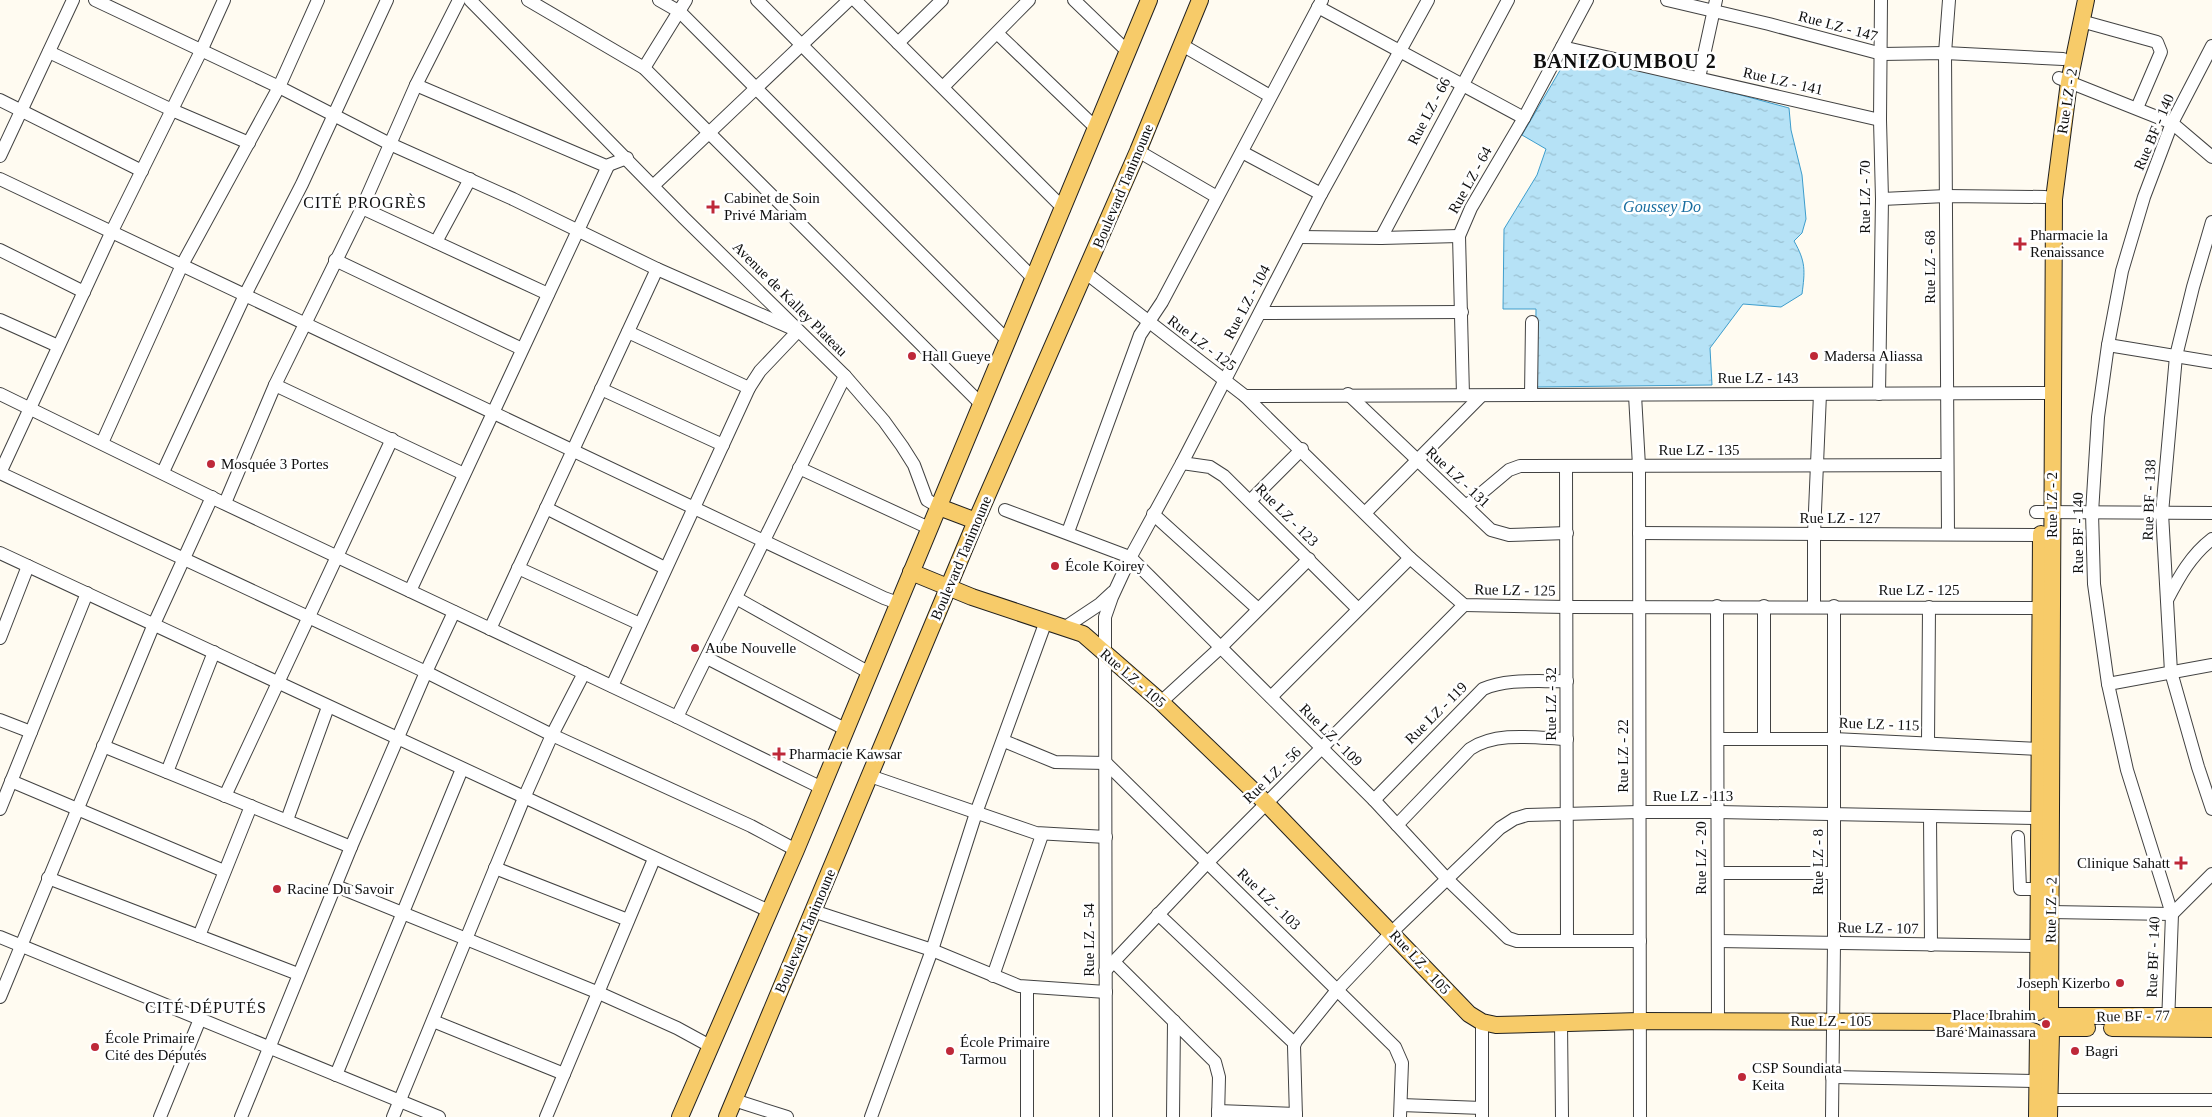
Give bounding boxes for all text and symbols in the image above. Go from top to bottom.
street label: Rue LZ - 147 [1797,8,1880,44]
district label: BANIZOUMBOU 2 [1533,50,1717,72]
street label: Rue LZ - 141 [1742,64,1824,98]
street label: Rue LZ - 2 [2054,67,2080,135]
street label: Rue LZ - 66 [1405,74,1454,147]
street label: Rue BF - 140 [2131,91,2177,173]
street label: Boulevard Tanimoune [1090,121,1157,250]
street label: Rue LZ - 64 [1445,143,1495,216]
street label: Rue LZ - 70 [1857,160,1873,234]
place label: Cabinet de Soin Privé Mariam [724,190,820,223]
district label: CITÉ PROGRÈS [303,193,427,211]
water label: Goussey Do [1623,198,1701,216]
marker: Cabinet de Soin Privé Mariam [706,200,720,214]
place label: Pharmacie la Renaissance [2030,227,2108,260]
street label: Rue LZ - 68 [1922,230,1938,304]
marker: Pharmacie la Renaissance [2014,238,2026,250]
street label: Avenue de Kalley Plateau [730,239,851,360]
street label: Rue LZ - 104 [1221,262,1273,342]
street label: Rue LZ - 125 [1165,312,1239,374]
place label: Hall Gueye [922,348,991,364]
place label: Madersa Aliassa [1824,348,1923,364]
marker: Hall Gueye [906,350,918,362]
marker: Madersa Aliassa [1808,350,1820,362]
street label: Rue LZ - 143 [1717,370,1799,386]
street label: Rue LZ - 135 [1658,442,1740,458]
street label: Rue LZ - 131 [1423,443,1493,511]
place label: Mosquée 3 Portes [221,456,329,472]
marker: Mosquée 3 Portes [205,458,217,470]
street label: Rue BF - 138 [2140,459,2158,541]
street label: Rue LZ - 2 [2044,472,2060,538]
street label: Rue LZ - 123 [1253,481,1321,549]
street label: Rue BF - 140 [2070,492,2086,574]
street label: Boulevard Tanimoune [928,493,995,622]
street label: Rue LZ - 127 [1799,510,1881,526]
place label: École Koirey [1065,558,1145,574]
marker: École Koirey [1049,560,1061,572]
street label: Rue LZ - 125 [1474,581,1556,599]
street label: Rue LZ - 125 [1878,582,1960,598]
place label: Aube Nouvelle [705,640,797,656]
marker: Aube Nouvelle [689,642,701,654]
street label: Rue LZ - 105 [1097,645,1169,711]
street label: Rue LZ - 32 [1543,667,1559,741]
street label: Rue LZ - 119 [1402,679,1470,747]
street label: Rue LZ - 109 [1297,701,1365,769]
street label: Rue LZ - 115 [1838,715,1920,733]
street label: Rue LZ - 22 [1615,719,1631,793]
street label: Rue LZ - 56 [1240,743,1304,806]
place label: Pharmacie Kawsar [789,746,902,762]
marker: Pharmacie Kawsar [773,748,785,760]
street label: Rue LZ - 113 [1653,788,1733,804]
street label: Rue LZ - 20 [1693,821,1709,895]
street label: Rue LZ - 8 [1810,829,1826,895]
place label: Clinique Sahatt [2077,855,2171,871]
marker: Clinique Sahatt [2174,856,2188,870]
street label: Rue LZ - 103 [1234,865,1304,933]
street label: Boulevard Tanimoune [772,866,839,995]
street label: Rue LZ - 2 [2042,877,2060,943]
place label: Racine Du Savoir [287,881,394,897]
marker: Racine Du Savoir [271,883,283,895]
street label: Rue LZ - 54 [1081,903,1097,977]
street label: Rue BF - 140 [2144,916,2162,998]
street label: Rue LZ - 107 [1837,919,1919,937]
street label: Rue LZ - 105 [1386,927,1454,997]
place label: Joseph Kizerbo [2017,975,2110,991]
marker: Joseph Kizerbo [2114,977,2126,989]
district label: CITÉ DÉPUTÉS [145,998,267,1016]
place label: Place Ibrahim Baré Mainassara [1936,1007,2036,1040]
street label: Rue BF - 77 [2096,1007,2171,1025]
street label: Rue LZ - 105 [1790,1013,1872,1029]
marker: Place Ibrahim Baré Mainassara [2040,1018,2052,1030]
place label: École Primaire Cité des Députés [105,1030,207,1063]
place label: École Primaire Tarmou [960,1034,1050,1067]
marker: École Primaire Cité des Députés [89,1041,101,1053]
place label: Bagri [2085,1043,2118,1059]
marker: École Primaire Tarmou [944,1045,956,1057]
marker: Bagri [2069,1045,2081,1057]
place label: CSP Soundiata Keita [1752,1060,1842,1093]
marker: CSP Soundiata Keita [1736,1071,1748,1083]

